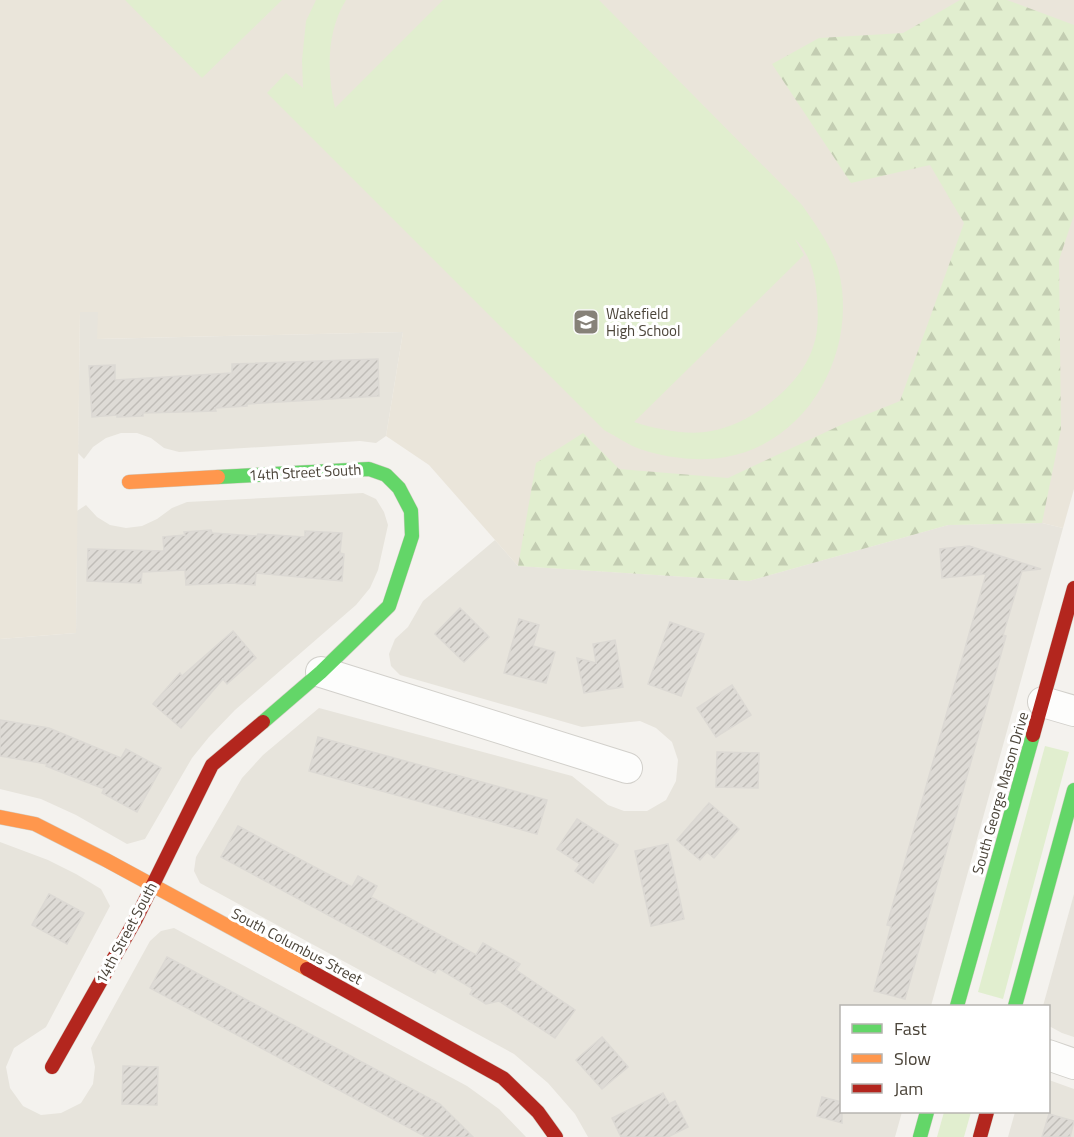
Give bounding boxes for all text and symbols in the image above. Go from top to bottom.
place label: Wakefield High School [606,302,681,342]
school or university icon: Wakefield High School [571,307,601,337]
street label: 14th Street South [248,458,362,486]
street label: South George Mason Drive [966,709,1034,877]
street label: 14th Street South [89,878,163,988]
street label: South Columbus Street [227,902,367,991]
legend [840,1005,1050,1113]
text: Fast [894,1015,927,1042]
text: Slow [894,1045,931,1072]
text: Jam [894,1075,923,1102]

